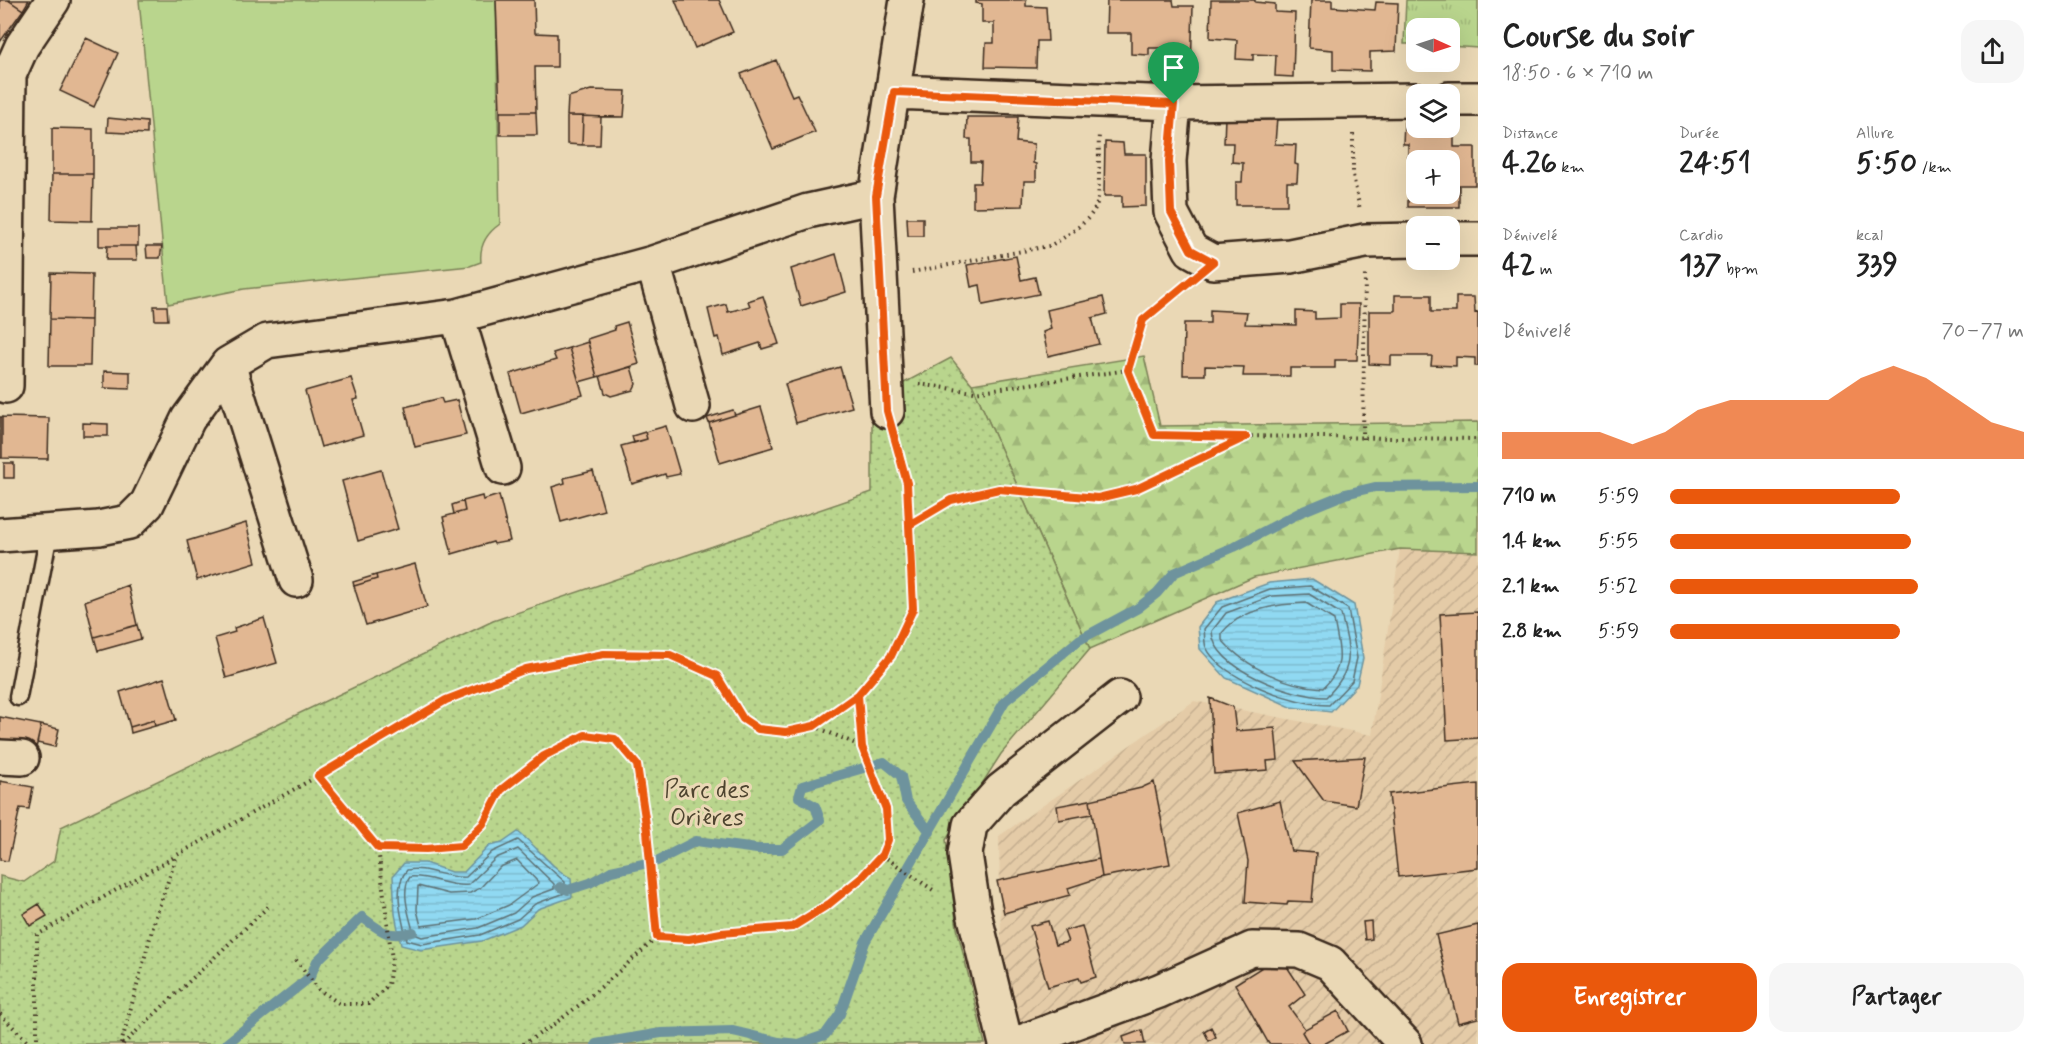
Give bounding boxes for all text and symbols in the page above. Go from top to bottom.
text: Course du soir [1502,15,1694,59]
north arrow [1406,18,1460,72]
map controls [1406,18,1460,270]
button: share [1961,20,2024,83]
pin [1148,42,1199,104]
icon: arrive [1157,51,1190,84]
text: 18:50 · 6 × 710 m [1502,60,1653,87]
button: layers [1406,84,1460,138]
text: Distance [1502,123,1558,144]
text: Durée [1679,123,1719,144]
text: Allure [1856,123,1894,144]
text: 4.26 [1502,144,1557,183]
text: 24:51 [1679,144,1751,183]
text: 5:50 [1856,144,1917,183]
button: + [1406,150,1460,204]
text: km [1557,157,1585,178]
text: /km [1917,157,1952,178]
button: − [1406,216,1460,270]
text: Dénivelé [1502,225,1557,246]
text: Cardio [1679,225,1723,246]
text: kcal [1856,225,1883,246]
text: 42 [1502,246,1535,285]
text: 137 [1679,246,1722,285]
text: 339 [1856,246,1898,285]
text: m [1535,259,1552,280]
text: bpm [1722,259,1758,280]
text: Dénivelé [1502,318,1571,345]
text: 70–77 m [1942,318,2024,345]
text: 710 m [1502,483,1556,510]
text: 5:59 [1598,483,1639,510]
text: 1.4 km [1502,528,1561,555]
text: 5:55 [1598,528,1638,555]
text: 2.1 km [1502,573,1559,600]
text: 5:52 [1598,573,1638,600]
text: 2.8 km [1502,618,1562,645]
text: 5:59 [1598,618,1639,645]
park label: Parc des Orières [664,775,750,834]
button: Enregistrer [1502,963,1757,1032]
button: Partager [1769,963,2024,1032]

